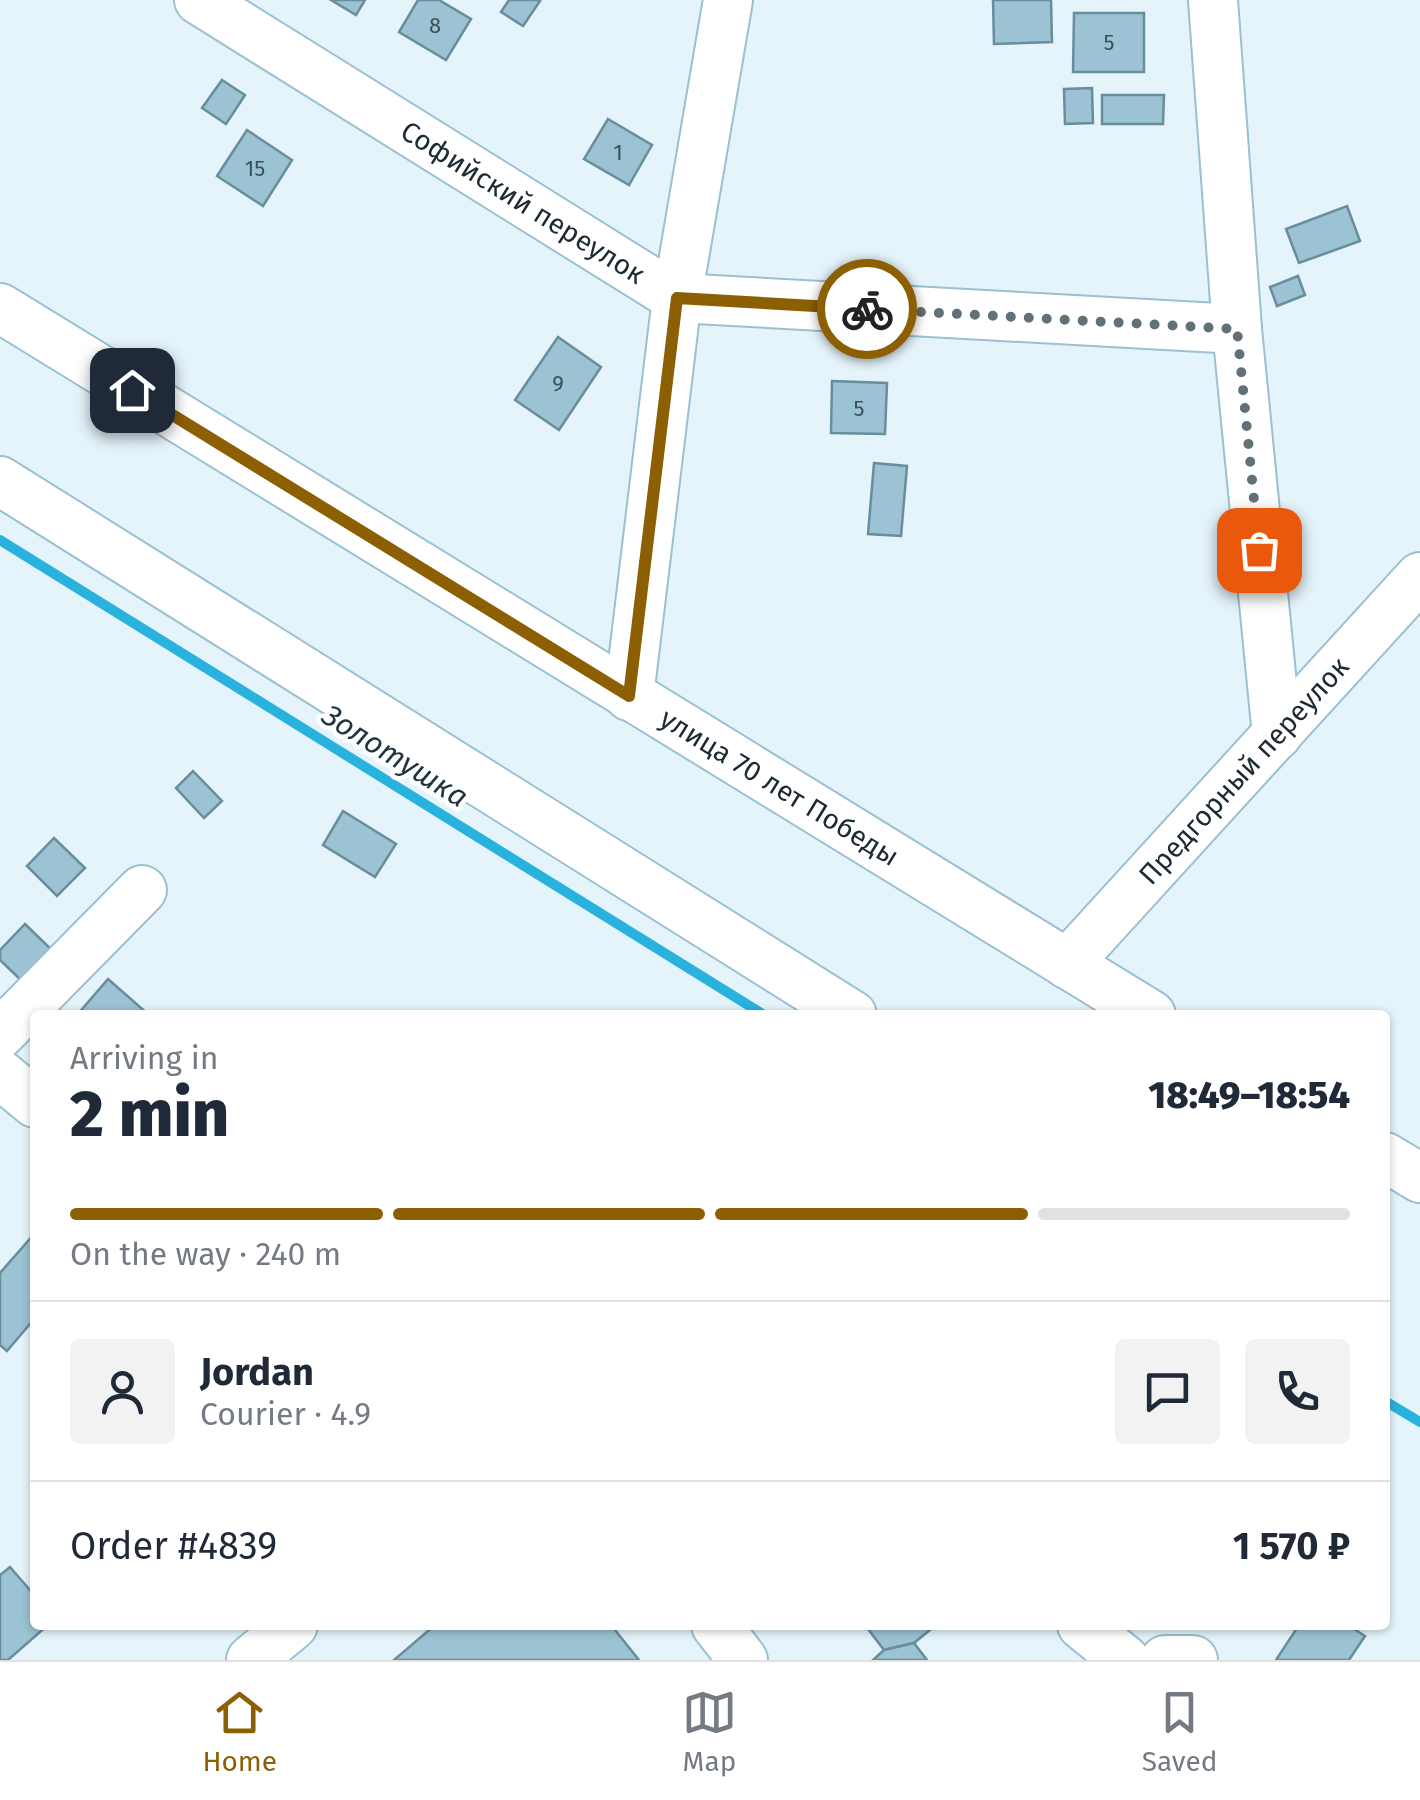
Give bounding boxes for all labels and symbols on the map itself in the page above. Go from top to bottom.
house number: 8 [429,12,441,39]
house number: 5 [1103,29,1115,56]
street label: Софийский переулок [395,114,652,291]
house number: 1 [613,139,623,166]
house number: 15 [245,155,265,182]
courier [817,259,917,359]
pin [90,348,175,433]
house number: 9 [552,370,564,397]
house number: 5 [853,395,865,422]
pin [1217,508,1302,593]
street label: Предгорный переулок [1132,650,1356,891]
water label: Золотушка [315,696,474,815]
street label: улица 70 лет Победы [654,701,905,873]

